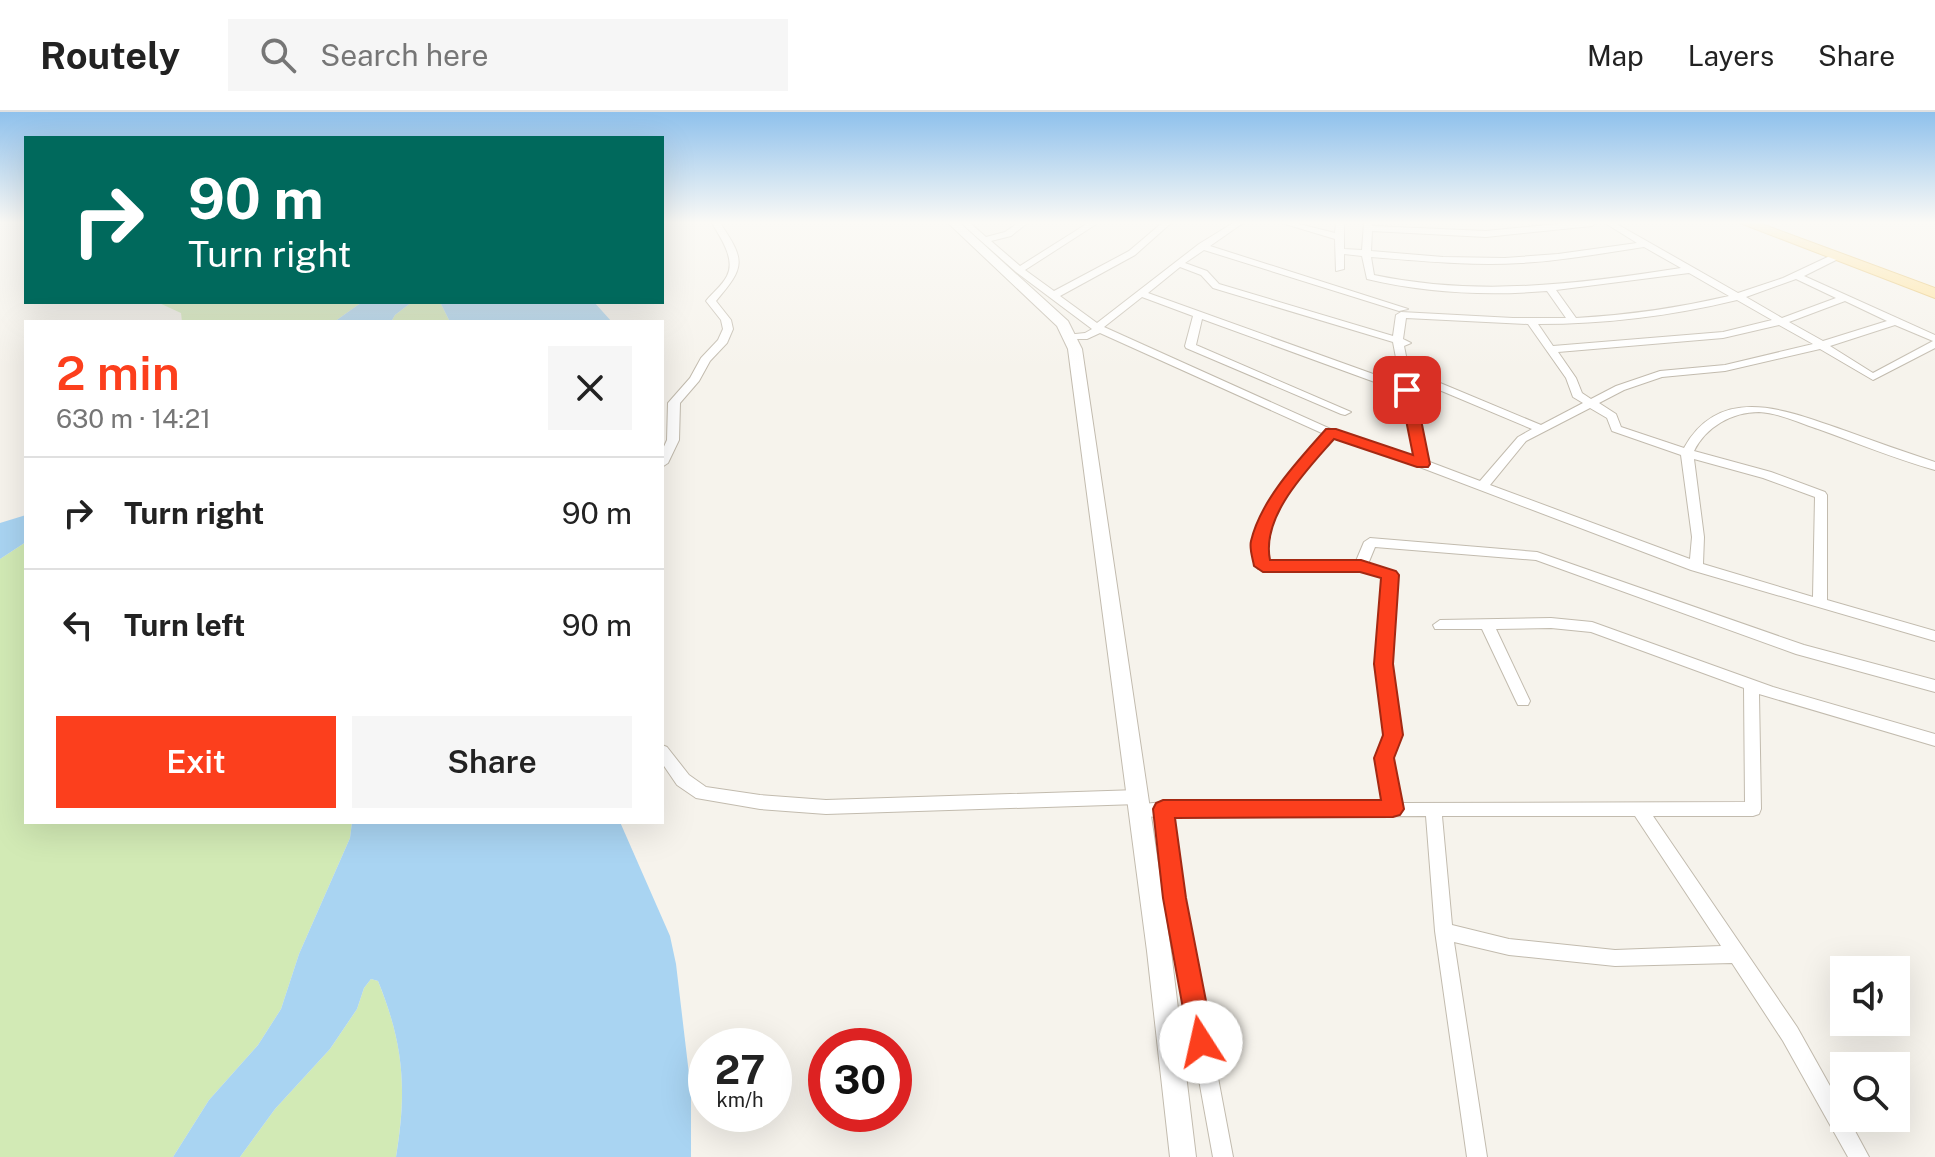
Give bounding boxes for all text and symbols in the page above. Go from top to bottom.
search box [228,19,788,91]
text: Routely [40,33,180,78]
icon: search [256,33,300,77]
text: Search here [320,37,489,73]
text: Map [1587,39,1644,72]
text: Layers [1688,39,1774,72]
text: Share [1818,39,1895,72]
text: 90 m [188,166,324,232]
icon: right [56,168,160,272]
text: Turn right [188,233,351,275]
text: 2 min [56,344,180,401]
button: close [548,346,632,430]
pin [1373,356,1441,424]
icon: arrive [1385,368,1429,412]
text: 630 m · 14:21 [56,403,211,434]
icon: right [56,491,100,535]
text: Turn right [124,495,264,531]
text: 90 m [562,495,632,531]
icon: left [56,603,100,647]
text: Turn left [124,607,245,643]
text: 90 m [562,607,632,643]
button: Exit [56,716,336,808]
button: Share [352,716,632,808]
map controls [1830,956,1910,1132]
button: sound [1830,956,1910,1036]
position arrow [1159,1000,1243,1084]
speed limit sign: 30 [808,1028,912,1132]
text: 27 [715,1046,765,1093]
button: search [1830,1052,1910,1132]
text: km/h [716,1088,764,1112]

